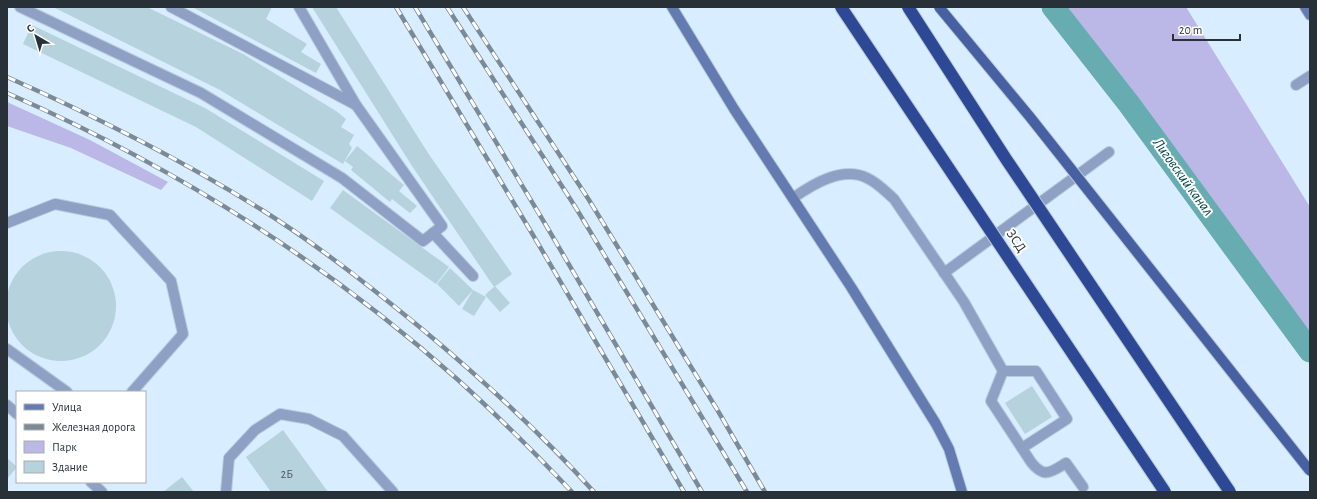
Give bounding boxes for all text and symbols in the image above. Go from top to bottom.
north arrow [16,16,56,56]
scale bar [1173,16,1240,42]
text: С [24,22,36,35]
text: 20 m [1179,24,1202,36]
water label: Лиговский канал [1149,135,1216,219]
street label: ЗСД [1003,227,1029,255]
legend [16,391,146,483]
text: Улица [52,401,82,413]
text: Железная дорога [52,421,136,433]
text: Парк [52,441,77,453]
text: Здание [52,461,88,473]
house number: 2Б [281,468,293,480]

